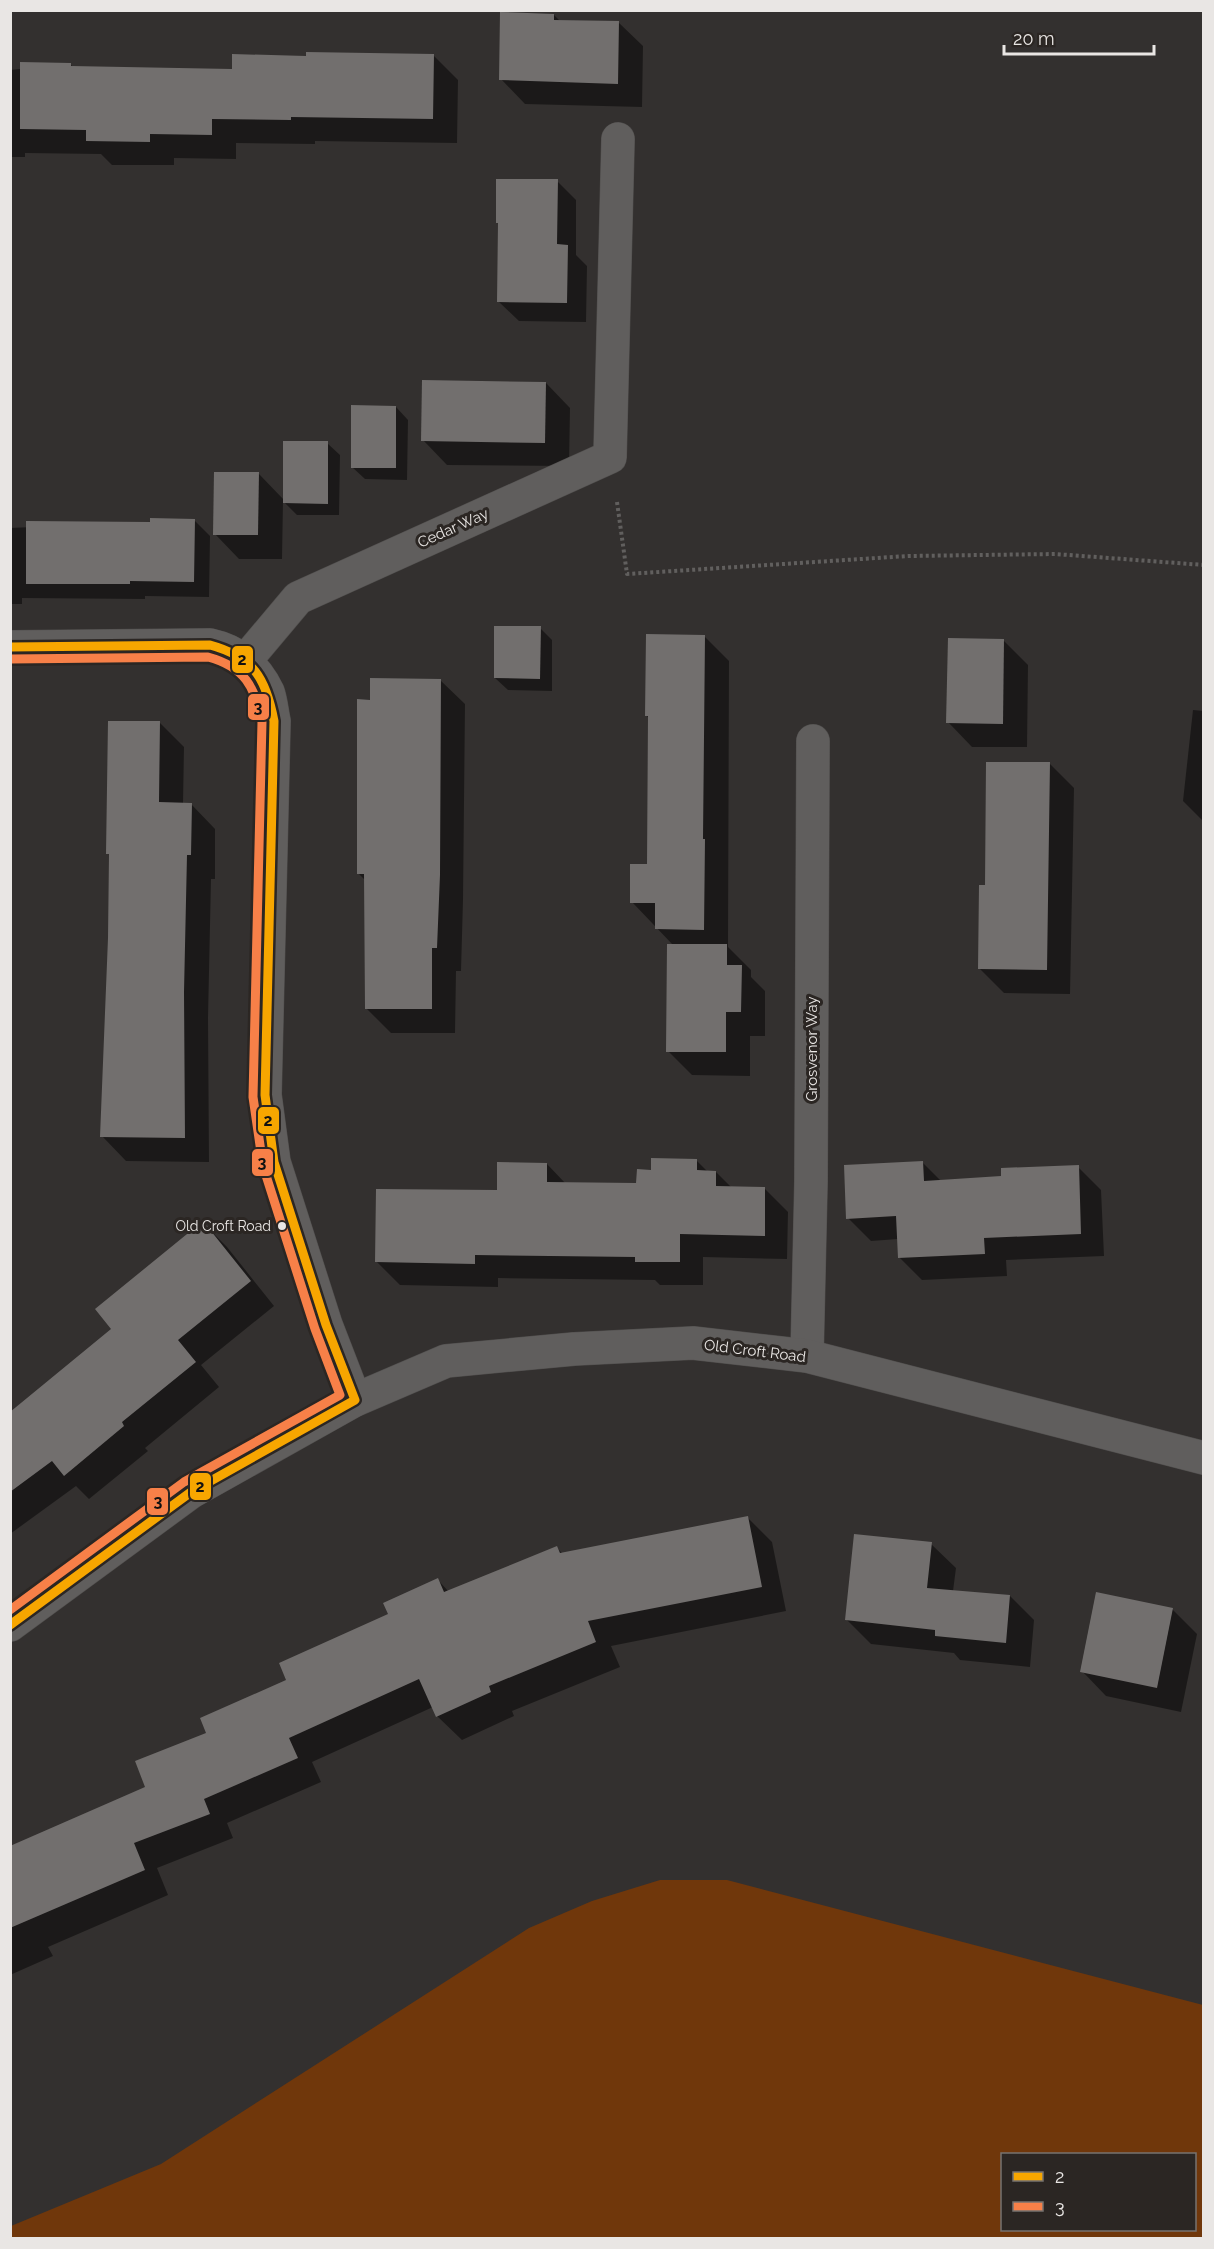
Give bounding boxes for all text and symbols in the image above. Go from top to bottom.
scale bar [1004,18,1154,56]
text: 20 m [1013,28,1055,49]
street label: Cedar Way [415,504,491,552]
line badge: 2 [231,645,254,674]
text: 2 [237,650,247,669]
line badge: 3 [247,693,270,721]
text: 3 [254,698,263,717]
street label: Grosvenor Way [803,996,821,1102]
line badge: 2 [257,1106,280,1135]
text: 2 [263,1111,273,1130]
line badge: 3 [251,1148,274,1177]
text: 3 [258,1153,267,1172]
place label: Old Croft Road [175,1218,271,1234]
marker: Old Croft Road [276,1220,288,1232]
street label: Old Croft Road [703,1336,807,1366]
line badge: 2 [189,1472,212,1501]
text: 2 [195,1477,205,1496]
line badge: 3 [146,1487,169,1516]
text: 3 [154,1492,163,1511]
legend [1001,2153,1196,2231]
text: 2 [1055,2166,1064,2187]
text: 3 [1055,2196,1065,2217]

